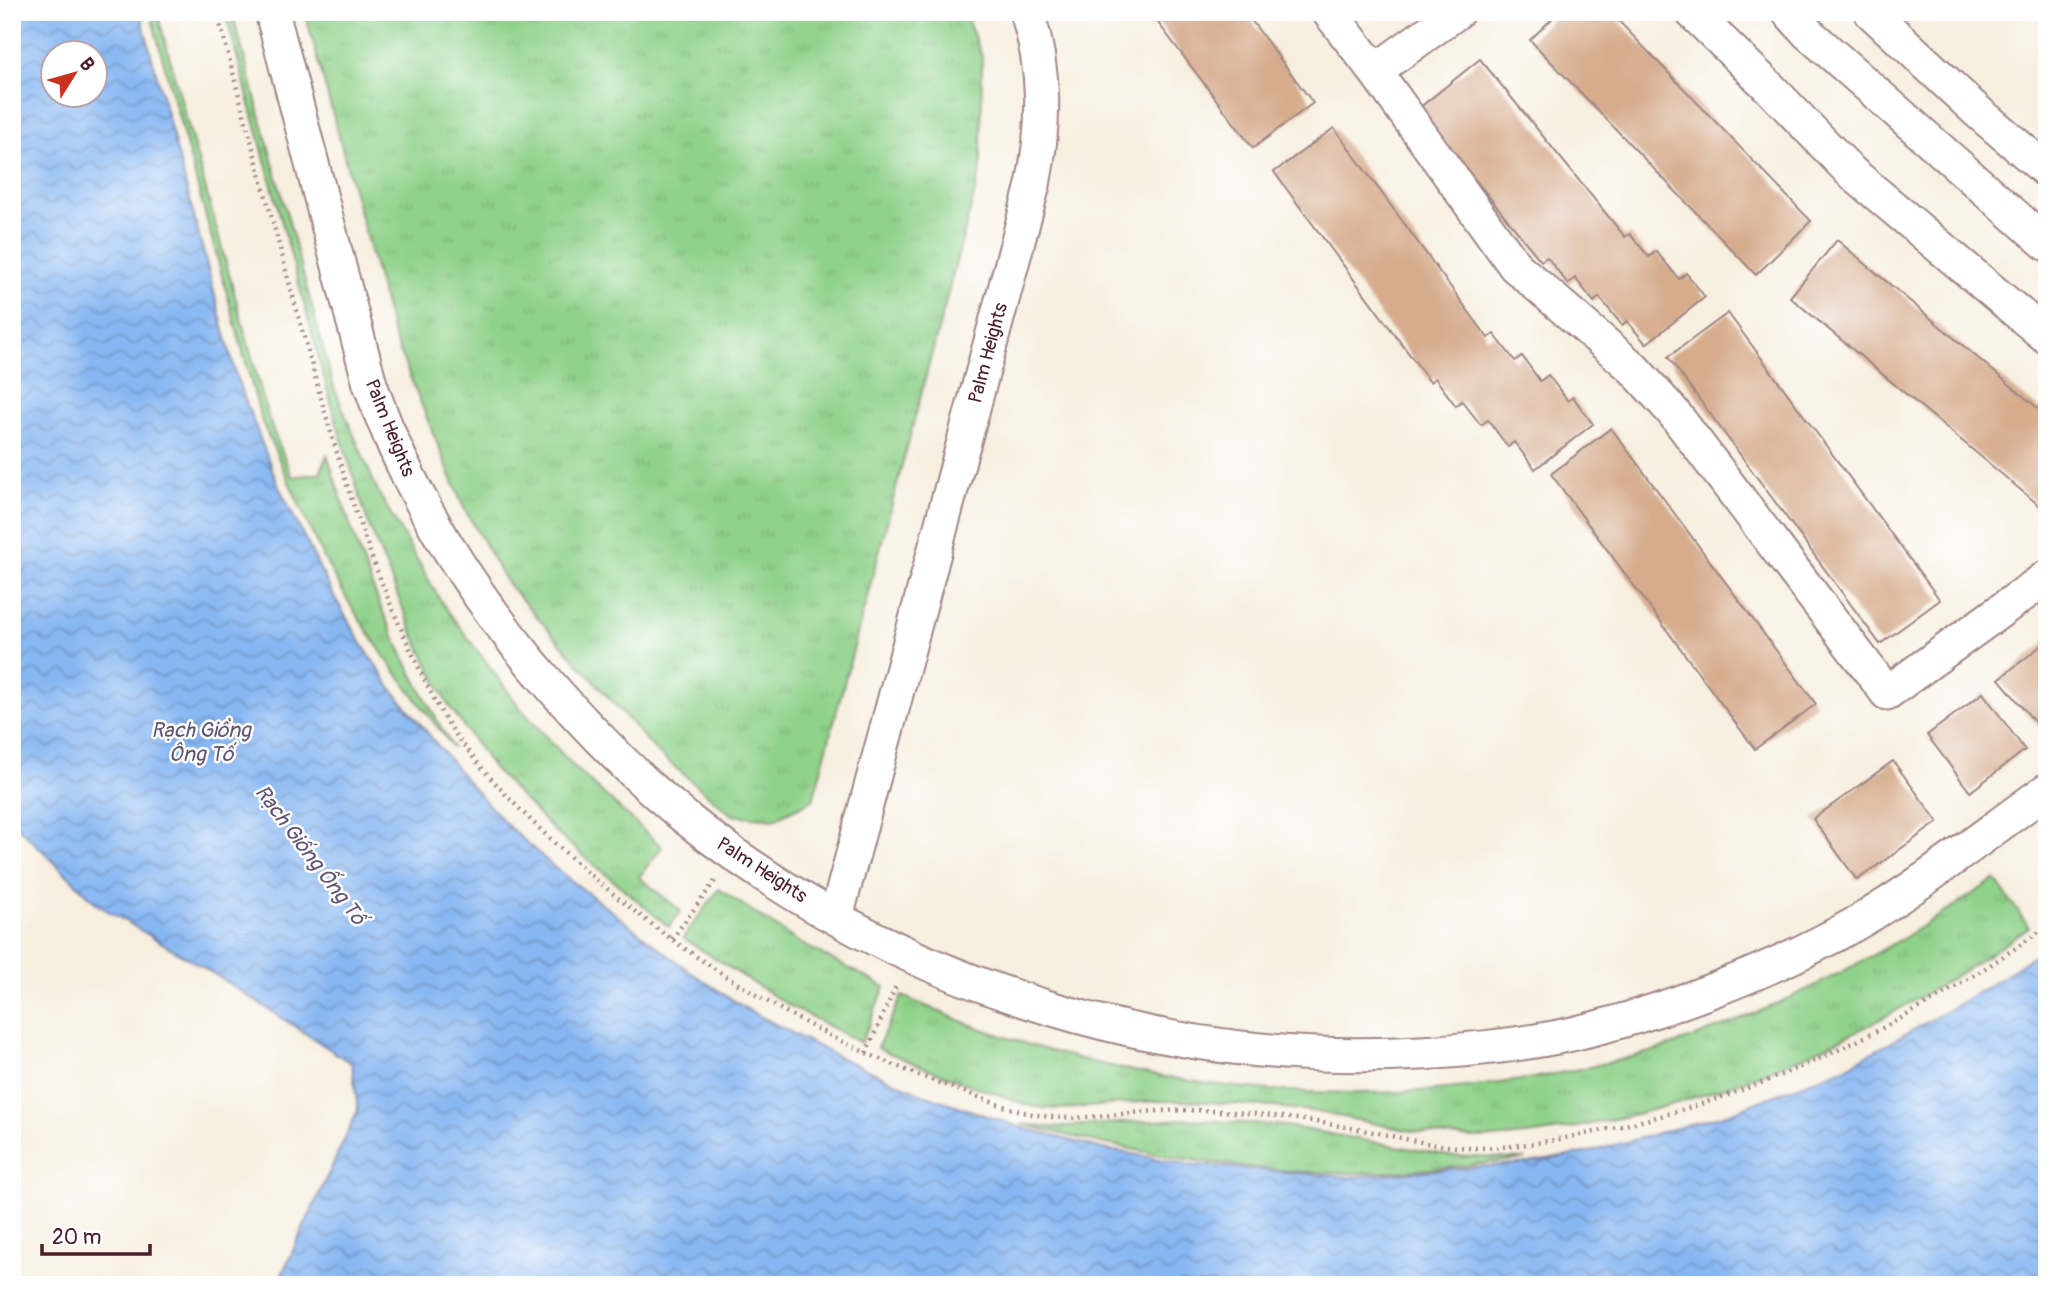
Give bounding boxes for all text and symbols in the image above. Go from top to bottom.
north arrow [38,38,108,108]
text: B [74,53,100,76]
street label: Palm Heights [963,300,1013,406]
street label: Palm Heights [360,376,421,481]
water label: Rạch Giồng Ông Tố [151,717,252,768]
water label: Rạch Giống Ống Tố [249,778,376,933]
street label: Palm Heights [712,832,812,908]
scale bar [42,1213,150,1257]
text: 20 m [52,1224,101,1251]

